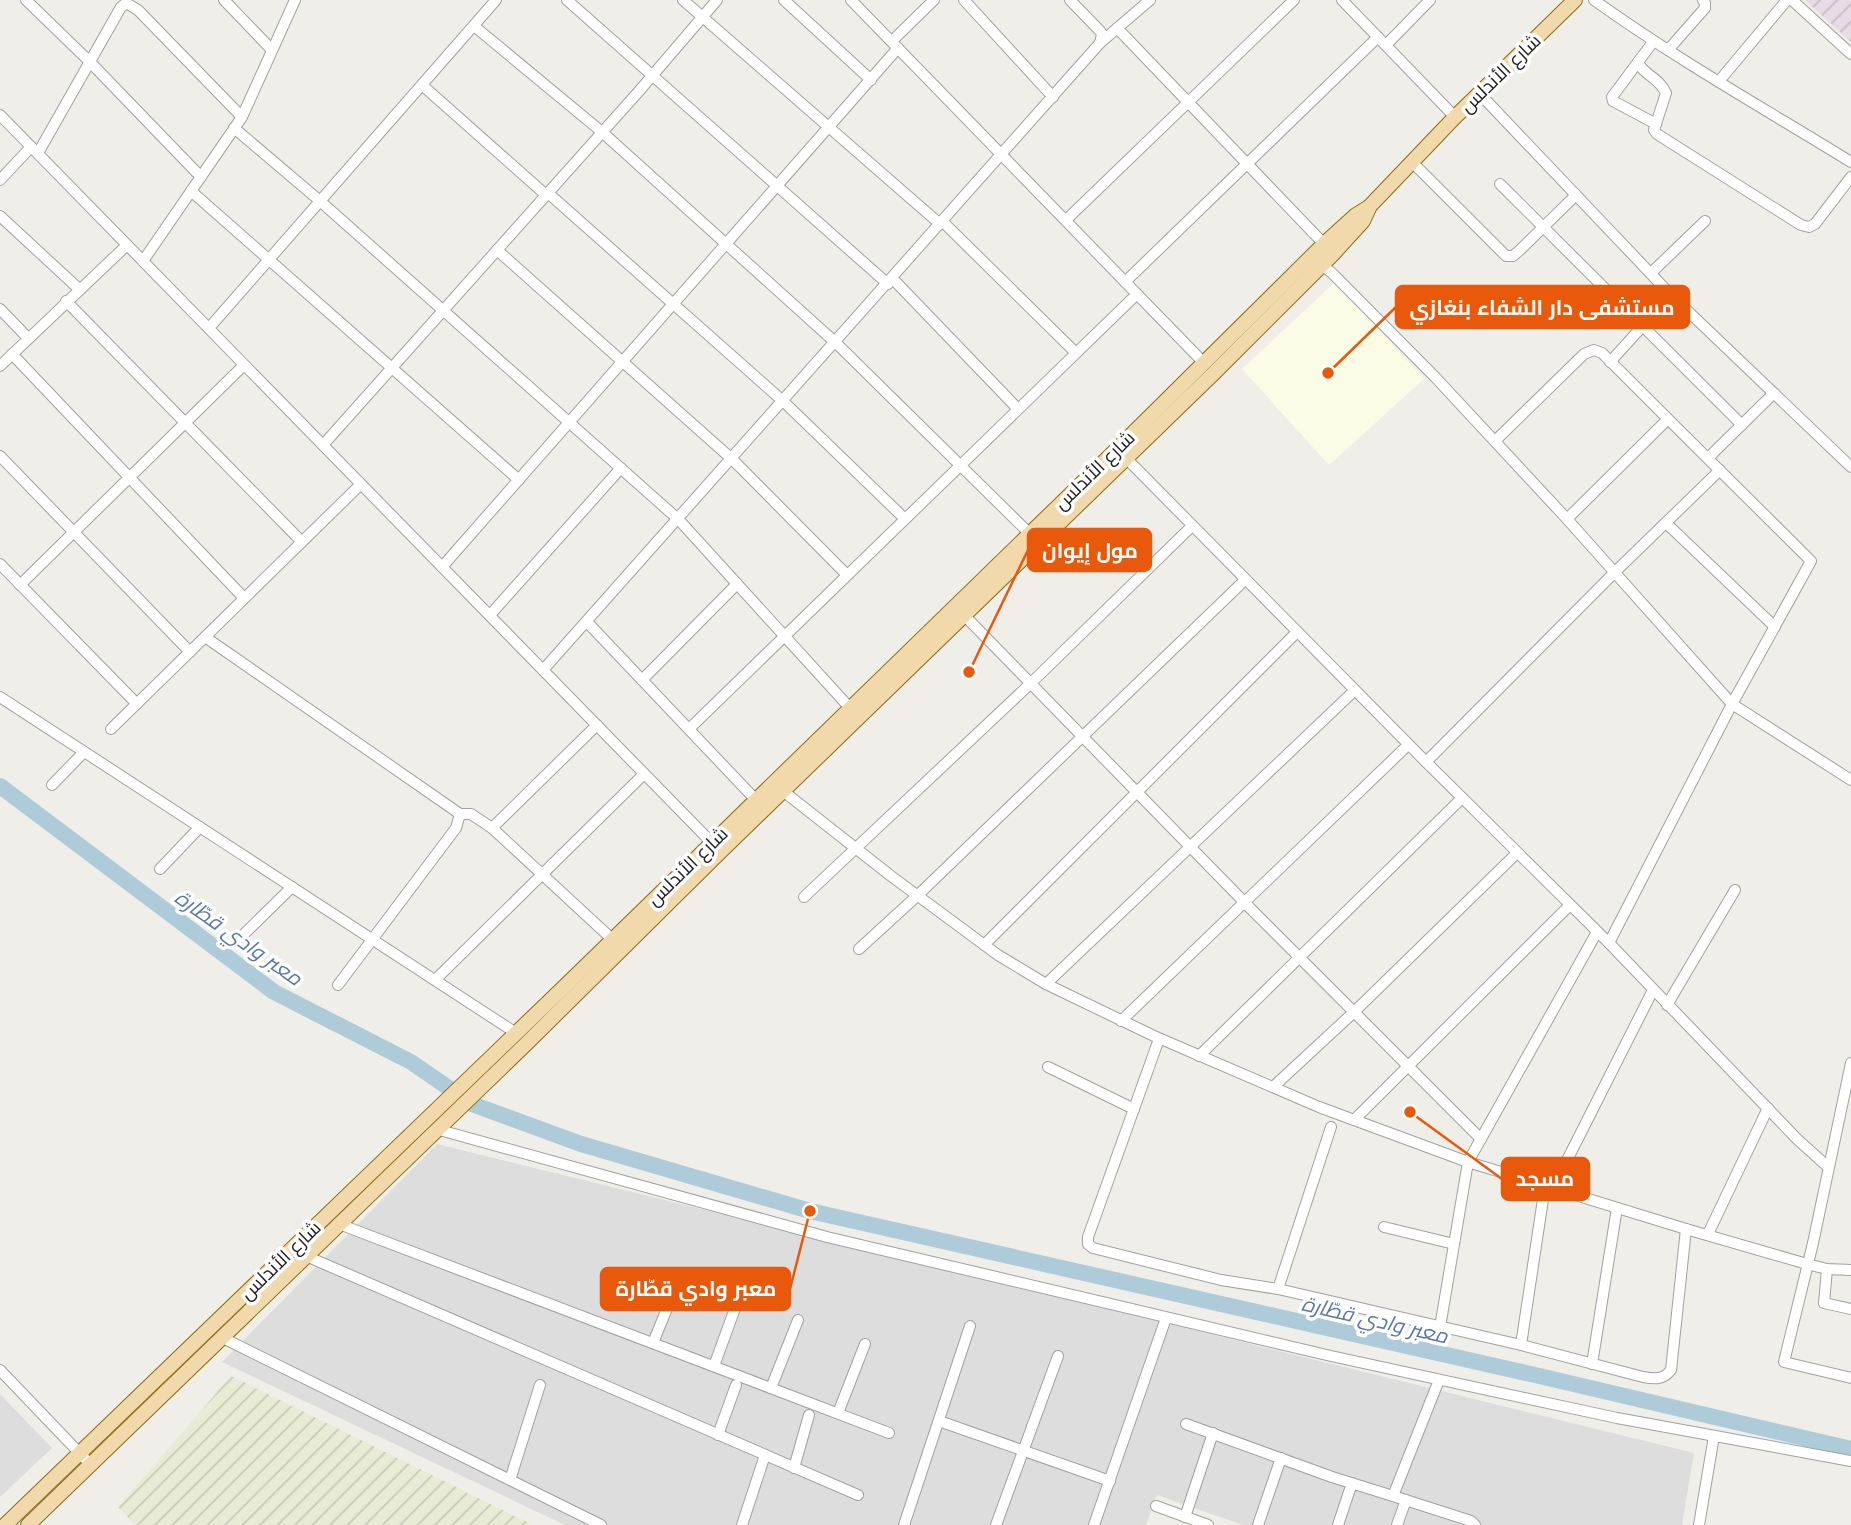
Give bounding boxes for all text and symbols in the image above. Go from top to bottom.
street label: شارع الأندلس [1454,28,1547,119]
callout: مستشفى دار الشفاء بنغازي [1396,286,1689,328]
text: مستشفى دار الشفاء بنغازي [1409,294,1675,325]
street label: شارع الأندلس [1048,425,1141,516]
callout: مول إيوان [1028,529,1151,571]
text: مول إيوان [1042,537,1138,565]
street label: شارع الأندلس [641,821,734,912]
water label: معبر وادي قطّارة [168,884,308,995]
callout: مسجد [1502,1158,1589,1200]
text: مسجد [1516,1165,1574,1191]
street label: شارع الأندلس [234,1215,327,1306]
callout: معبر وادي قطّارة [601,1268,790,1310]
text: معبر وادي قطّارة [616,1275,776,1306]
water label: معبر وادي قطّارة [1298,1290,1451,1353]

